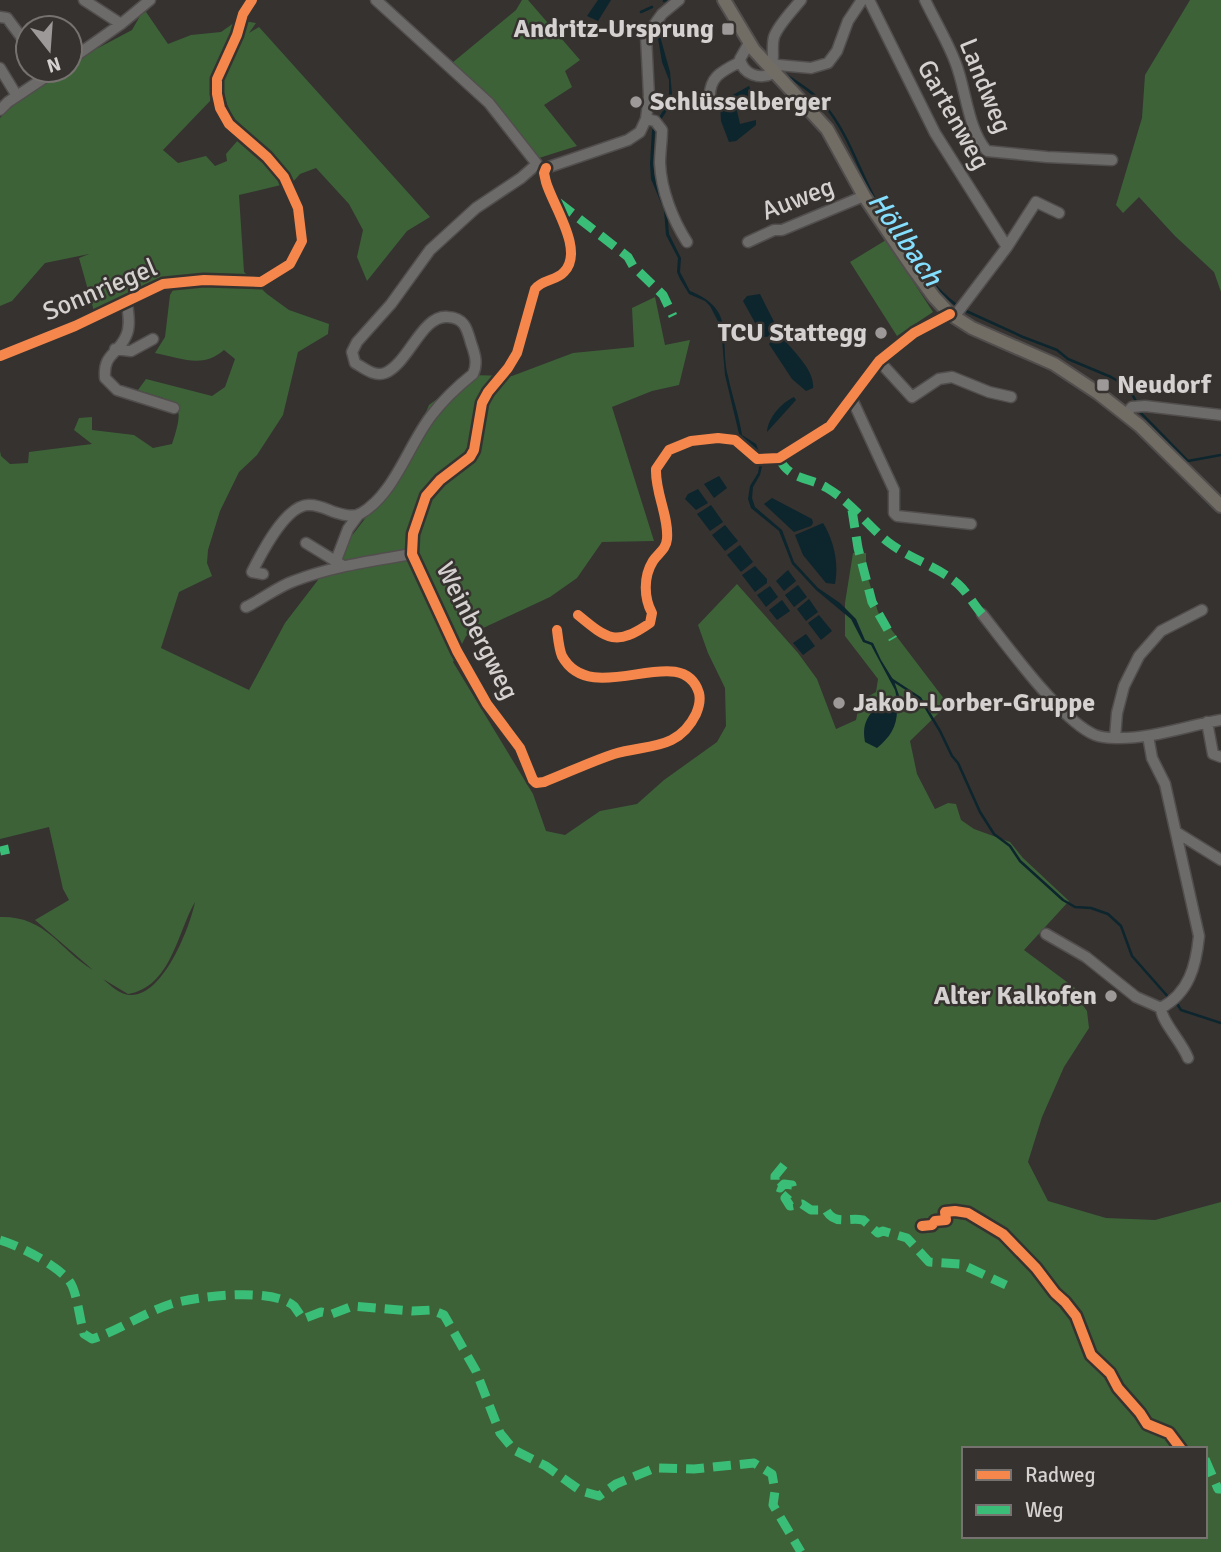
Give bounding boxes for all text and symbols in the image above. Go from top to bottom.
place label: Andritz-Ursprung [513,13,714,45]
north arrow [14,14,84,84]
marker: Andritz-Ursprung [720,21,736,37]
street label: Landweg [952,34,1018,138]
text: N [44,51,64,78]
street label: Gartenweg [910,54,996,176]
place label: Schlüsselberger [650,86,832,118]
marker: Schlüsselberger [628,94,644,110]
street label: Auweg [757,171,839,227]
water label: Höllbach [860,185,950,293]
street label: Sonnriegel [38,252,162,328]
place label: TCU Stattegg [718,317,867,349]
marker: TCU Stattegg [873,325,889,341]
place label: Neudorf [1117,369,1212,401]
marker: Neudorf [1095,377,1111,393]
street label: Weinbergweg [429,557,525,705]
place label: Jakob-Lorber-Gruppe [853,687,1095,719]
marker: Jakob-Lorber-Gruppe [831,695,847,711]
place label: Alter Kalkofen [934,980,1097,1012]
marker: Alter Kalkofen [1103,988,1119,1004]
legend [962,1447,1207,1538]
text: Radweg [1025,1462,1096,1488]
text: Weg [1025,1497,1064,1523]

